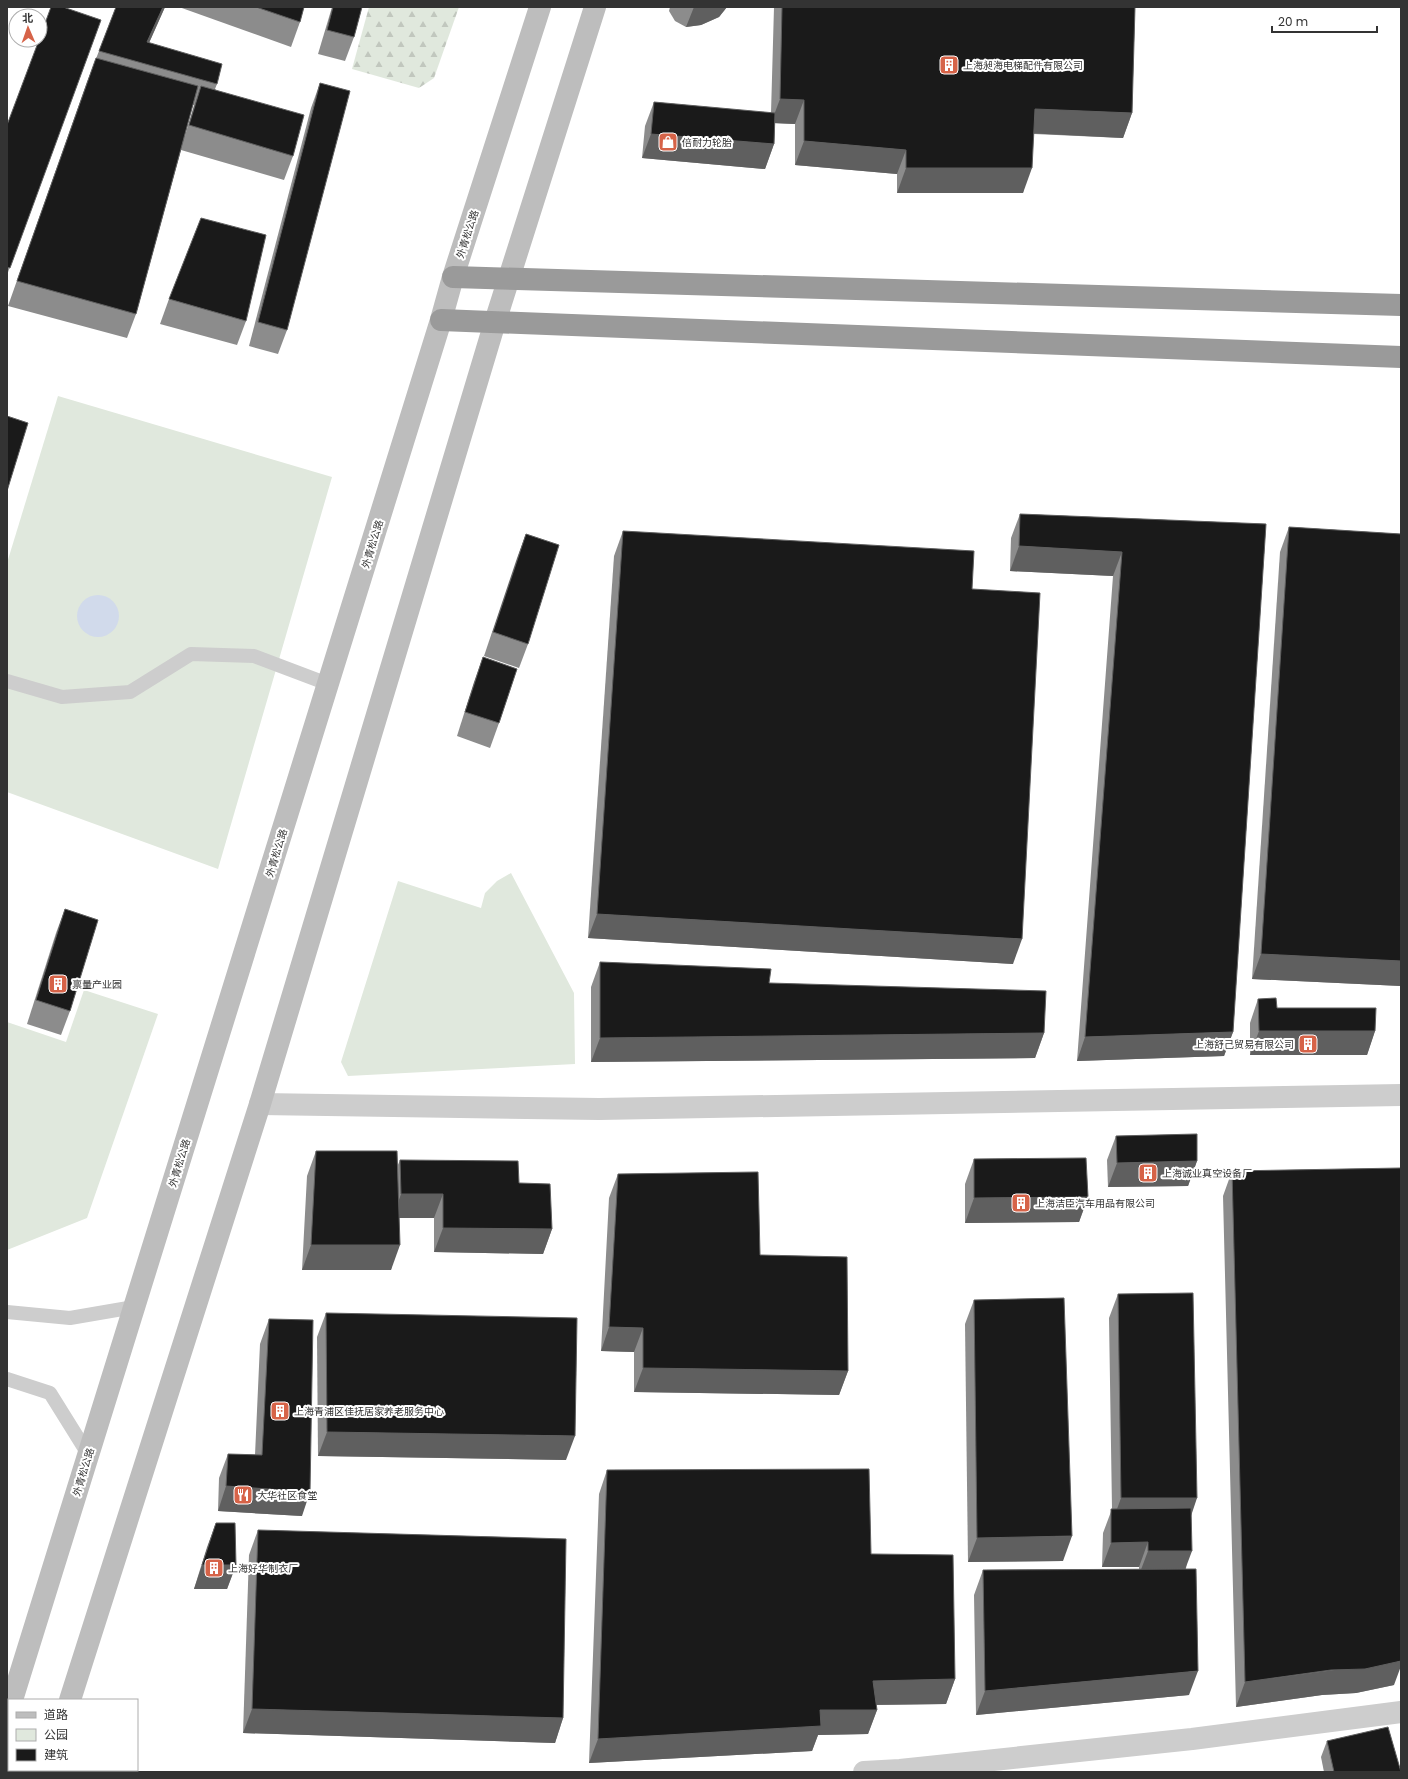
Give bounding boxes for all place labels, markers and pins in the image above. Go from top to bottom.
building icon: 上海昶海电梯配件有限公司 [938,54,960,76]
place label: 上海昶海电梯配件有限公司 [963,58,1083,73]
shop icon: 倍耐力轮胎 [657,131,679,153]
place label: 倍耐力轮胎 [682,135,732,150]
building icon: 禀量产业园 [47,973,69,995]
place label: 禀量产业园 [72,977,122,992]
building icon: 上海舒己贸易有限公司 [1297,1033,1319,1055]
place label: 上海舒己贸易有限公司 [1194,1037,1294,1052]
building icon: 上海诚业真空设备厂 [1137,1162,1159,1184]
place label: 上海诚业真空设备厂 [1162,1166,1252,1181]
building icon: 上海洁臣汽车用品有限公司 [1010,1192,1032,1214]
place label: 上海洁臣汽车用品有限公司 [1035,1196,1155,1211]
building icon: 上海青浦区佳抚居家养老服务中心 [269,1400,291,1422]
place label: 上海青浦区佳抚居家养老服务中心 [294,1404,444,1419]
restaurant icon: 大华社区食堂 [232,1484,254,1506]
place label: 大华社区食堂 [257,1488,317,1503]
building icon: 上海好华制衣厂 [203,1557,225,1579]
place label: 上海好华制衣厂 [228,1561,298,1576]

